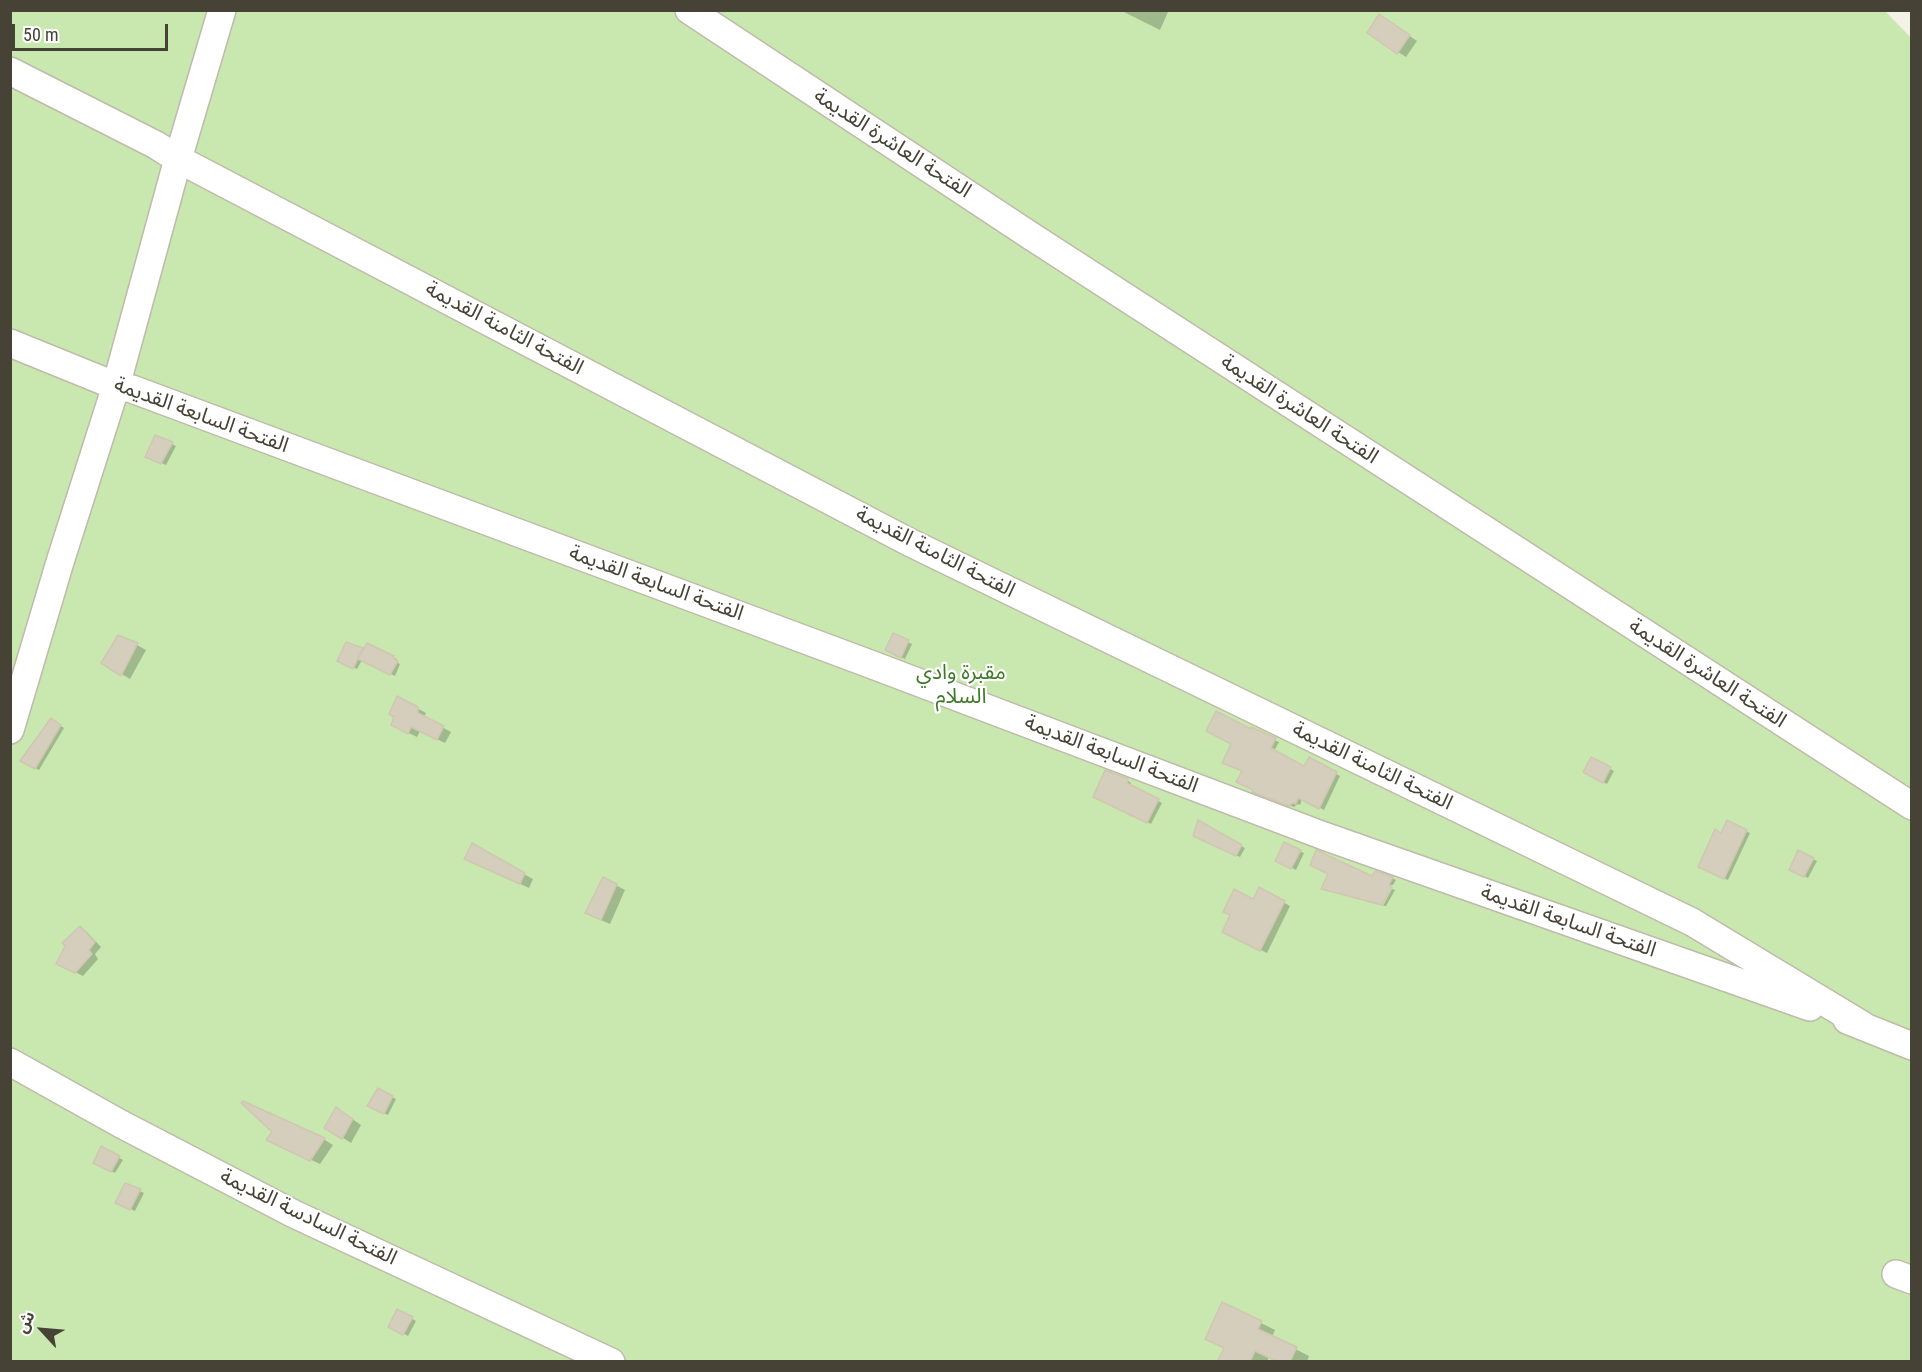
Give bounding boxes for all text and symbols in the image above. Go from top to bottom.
scale bar [15,12,171,50]
text: 50 m [23,24,58,45]
street label: الفتحة العاشرة القديمة [809,84,975,204]
street label: الفتحة الثامنة القديمة [421,277,587,381]
street label: الفتحة العاشرة القديمة [1216,350,1382,470]
street label: الفتحة السابعة القديمة [110,373,292,459]
street label: الفتحة الثامنة القديمة [851,502,1019,604]
street label: الفتحة السابعة القديمة [565,541,747,627]
street label: الفتحة العاشرة القديمة [1624,614,1790,734]
park label: مقبرة وادي السلام [916,661,1006,711]
street label: الفتحة السابعة القديمة [1021,710,1201,800]
street label: الفتحة الثامنة القديمة [1288,717,1456,817]
street label: الفتحة السابعة القديمة [1477,880,1659,964]
street label: الفتحة السادسة القديمة [215,1164,401,1272]
north arrow [12,1300,72,1360]
text: ش [12,1308,39,1336]

